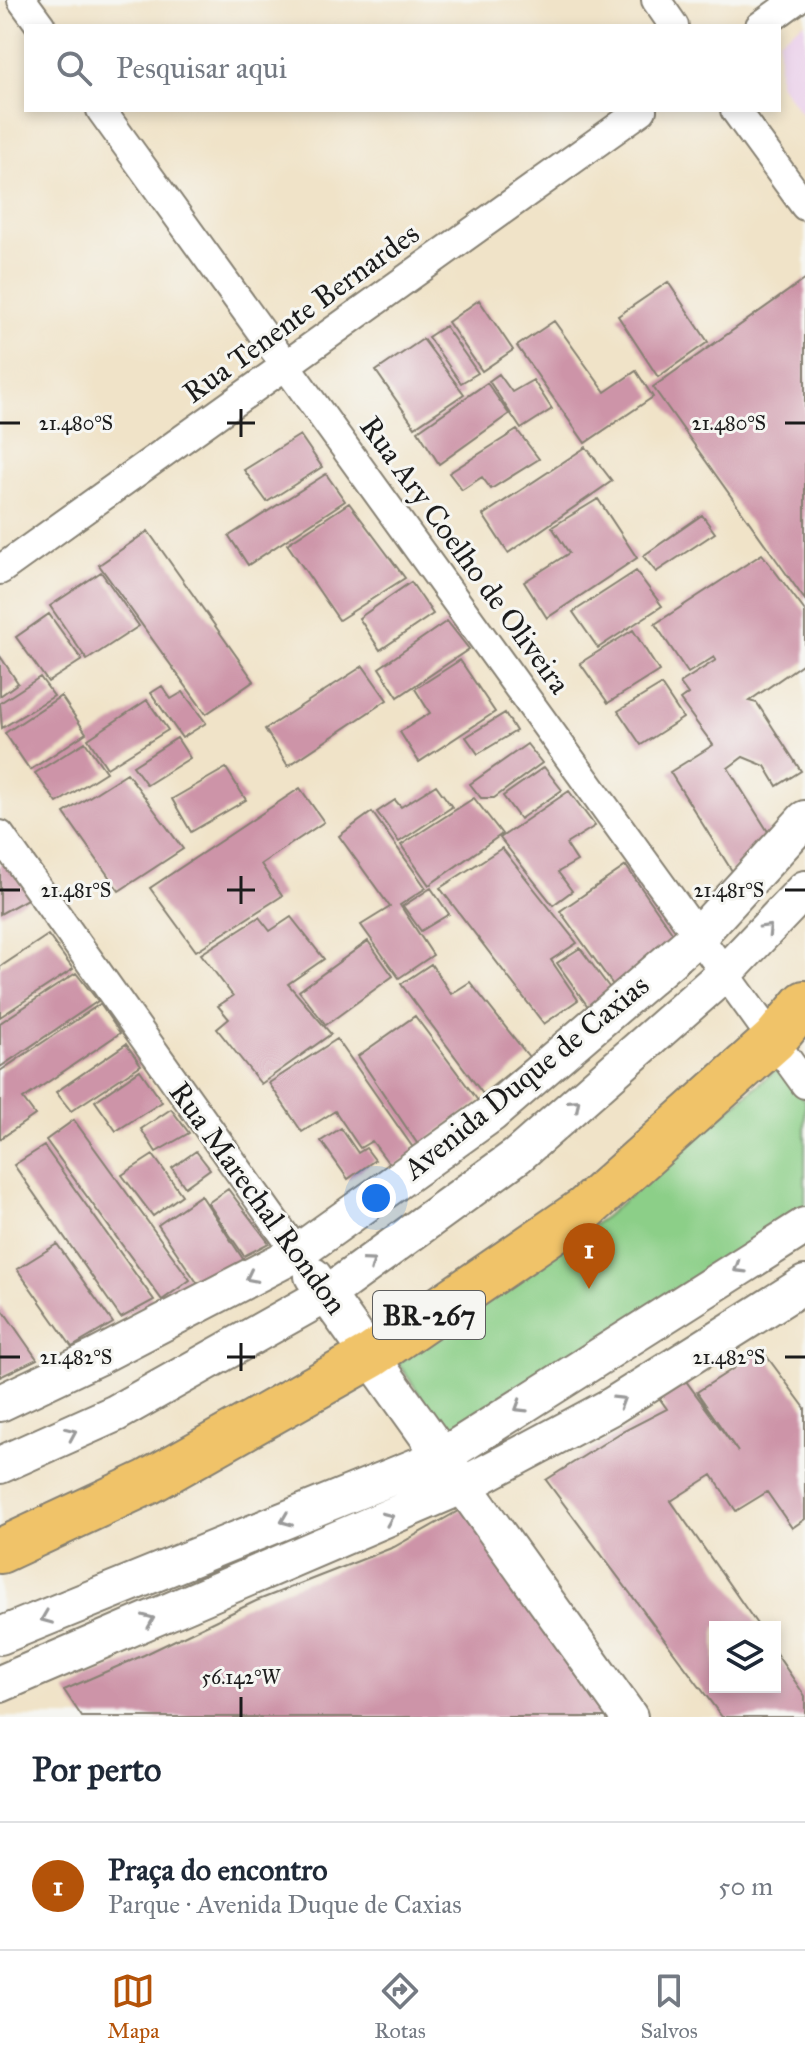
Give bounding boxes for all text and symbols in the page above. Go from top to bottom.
search box [24,24,781,112]
icon: search [52,46,96,90]
text: Pesquisar aqui [116,50,287,86]
street label: Rua Tenente Bernardes [176,215,426,411]
street label: Rua Ary Coelho de Oliveira [352,409,578,701]
text: 21.480°S [39,411,113,435]
text: 21.480°S [692,411,766,435]
text: 21.481°S [41,878,111,902]
text: 21.481°S [694,878,764,902]
one-way arrow [758,924,772,938]
street label: Avenida Duque de Caxias [394,967,656,1188]
street label: Rua Marechal Rondon [162,1075,354,1321]
one-way arrow [566,1100,581,1114]
your location [356,1178,396,1218]
pin: 1 [563,1223,615,1289]
one-way arrow [361,1258,375,1273]
one-way arrow [733,1258,748,1273]
one-way arrow [245,1267,260,1282]
road number: BR-267 [373,1291,485,1339]
text: 21.482°S [40,1345,112,1369]
text: 21.482°S [693,1345,765,1369]
one-way arrow [611,1395,626,1411]
one-way arrow [514,1398,528,1413]
one-way arrow [63,1426,77,1442]
one-way arrow [280,1510,294,1526]
one-way arrow [380,1511,394,1527]
one-way arrow [40,1608,54,1624]
one-way arrow [141,1614,155,1630]
map controls [709,1621,781,1693]
button: layers [709,1621,781,1693]
text: 56.142°W [202,1665,281,1689]
text: Por perto [32,1749,161,1790]
text: Praça do encontro [108,1852,327,1888]
text: 1 [53,1870,63,1902]
text: 50 m [718,1870,773,1902]
text: Parque · Avenida Duque de Caxias [108,1888,462,1920]
tab: Mapa [107,1969,160,2044]
tab: Rotas [374,1969,426,2044]
tab: Salvos [640,1969,698,2044]

